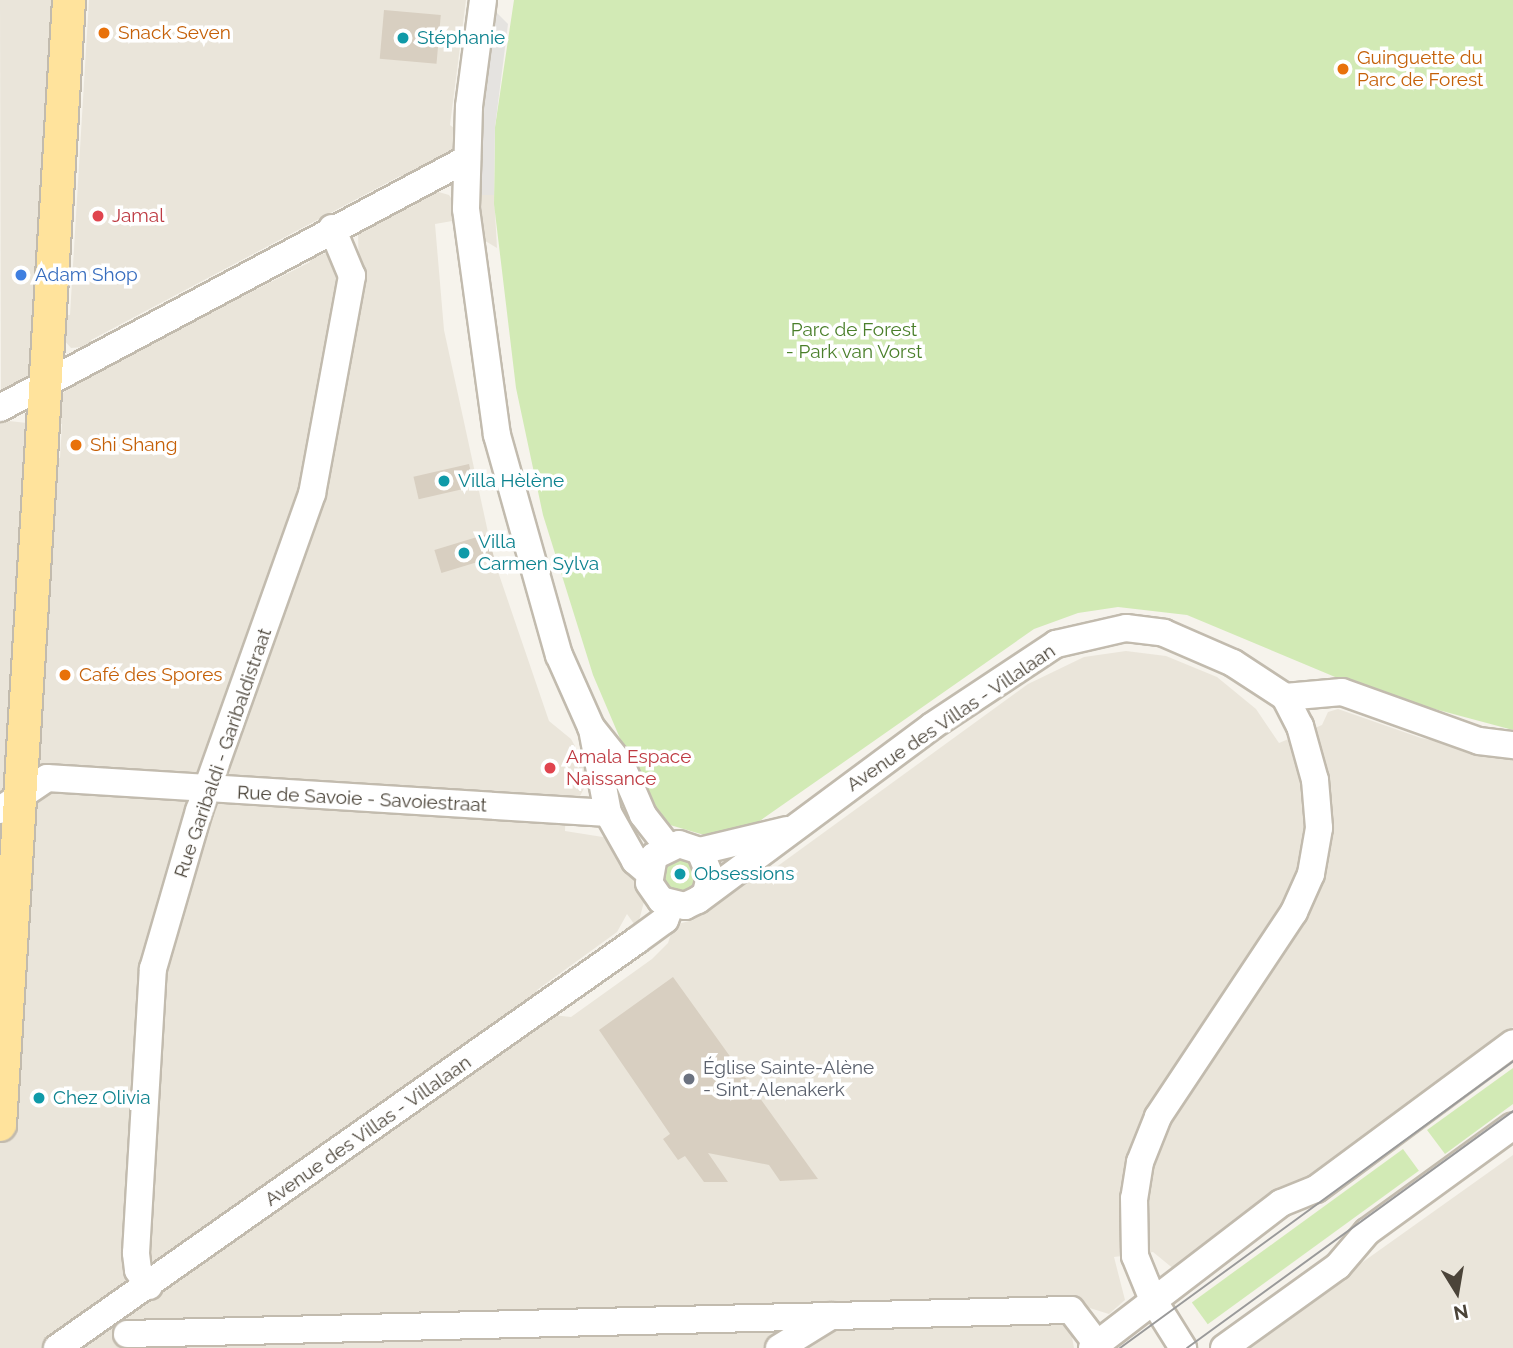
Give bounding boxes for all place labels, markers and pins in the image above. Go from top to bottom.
place label: Snack Seven [118,22,231,44]
marker: Snack Seven [96,25,112,41]
place label: Stéphanie [417,27,505,49]
marker: Stéphanie [395,30,411,46]
place label: Guinguette du Parc de Forest [1357,47,1483,91]
marker: Guinguette du Parc de Forest [1335,61,1351,77]
place label: Jamal [112,205,164,227]
marker: Jamal [90,208,106,224]
place label: Adam Shop [35,264,138,286]
marker: Adam Shop [13,267,29,283]
place label: Shi Shang [90,434,177,456]
marker: Shi Shang [68,437,84,453]
place label: Villa Hèlène [458,470,564,492]
marker: Villa Hèlène [436,473,452,489]
place label: Villa Carmen Sylva [478,531,599,575]
marker: Villa Carmen Sylva [456,545,472,561]
place label: Café des Spores [79,664,223,686]
marker: Café des Spores [57,667,73,683]
place label: Amala Espace Naissance [566,746,691,790]
marker: Amala Espace Naissance [540,758,560,778]
place label: Obsessions [694,863,794,885]
marker: Obsessions [672,866,688,882]
place label: Église Sainte-Alène - Sint-Alenakerk [703,1057,874,1101]
marker: Église Sainte-Alène - Sint-Alenakerk [681,1071,697,1087]
place label: Chez Olivia [53,1087,151,1109]
marker: Chez Olivia [31,1090,47,1106]

